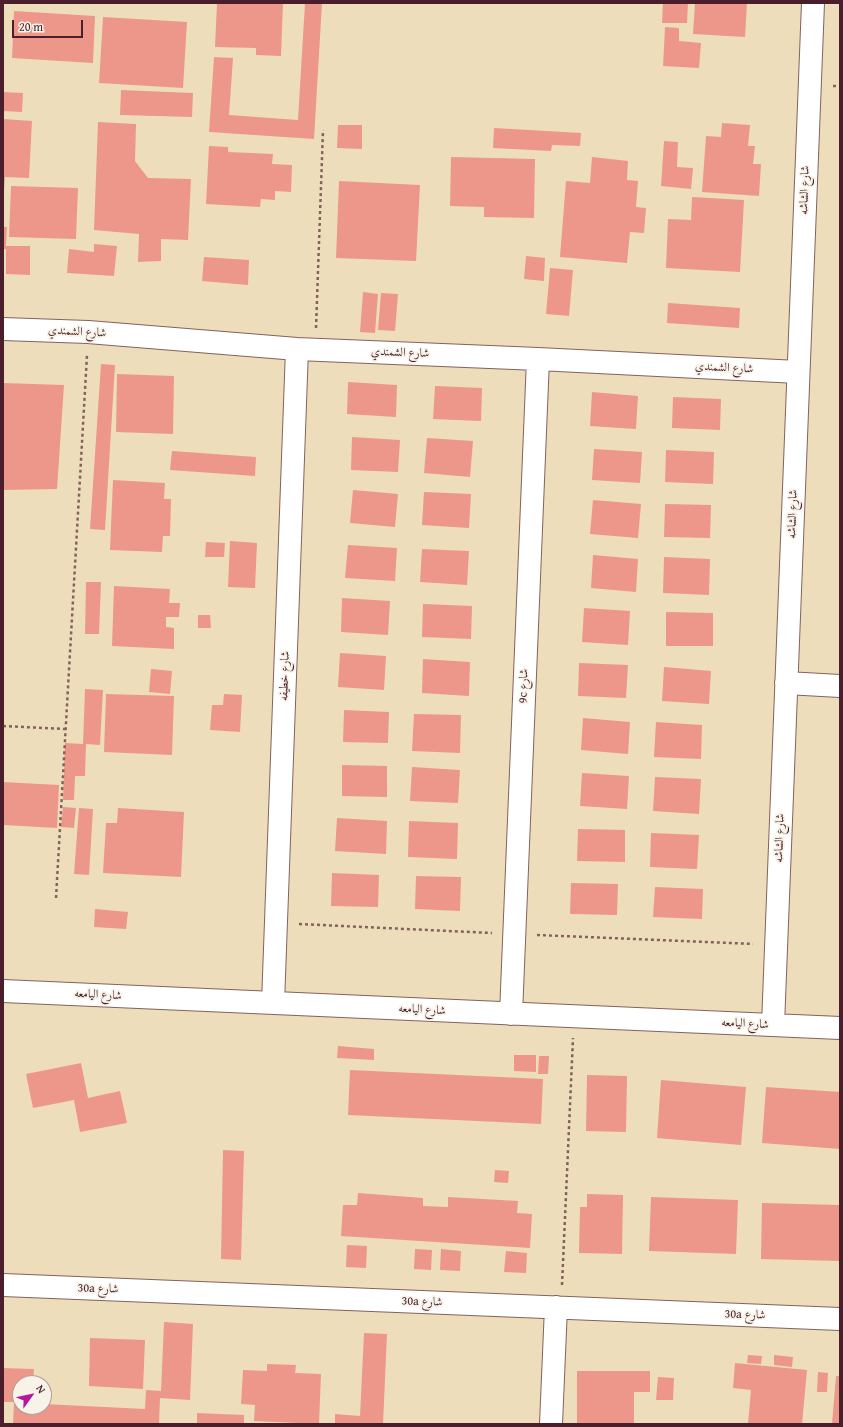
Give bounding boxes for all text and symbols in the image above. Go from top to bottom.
scale bar [14,12,85,38]
text: 20 m [19,18,43,35]
street label: شارع الشاشه [797,165,813,215]
street label: شارع الشمندي [48,323,106,341]
street label: شارع الشمندي [371,345,429,361]
street label: شارع الشمندي [695,359,753,377]
street label: شارع الشاشه [785,489,801,539]
street label: شارع خطيفه [277,651,293,701]
street label: 9c شارع [516,668,532,704]
street label: شارع الشاشه [772,813,788,863]
street label: شارع اليامعه [74,987,122,1003]
street label: شارع اليامعه [398,1002,446,1018]
street label: شارع اليامعه [721,1016,769,1032]
street label: 30a شارع [77,1281,119,1297]
street label: 30a شارع [401,1294,443,1310]
street label: 30a شارع [724,1307,766,1323]
north arrow [12,1375,52,1415]
text: N [33,1382,50,1396]

